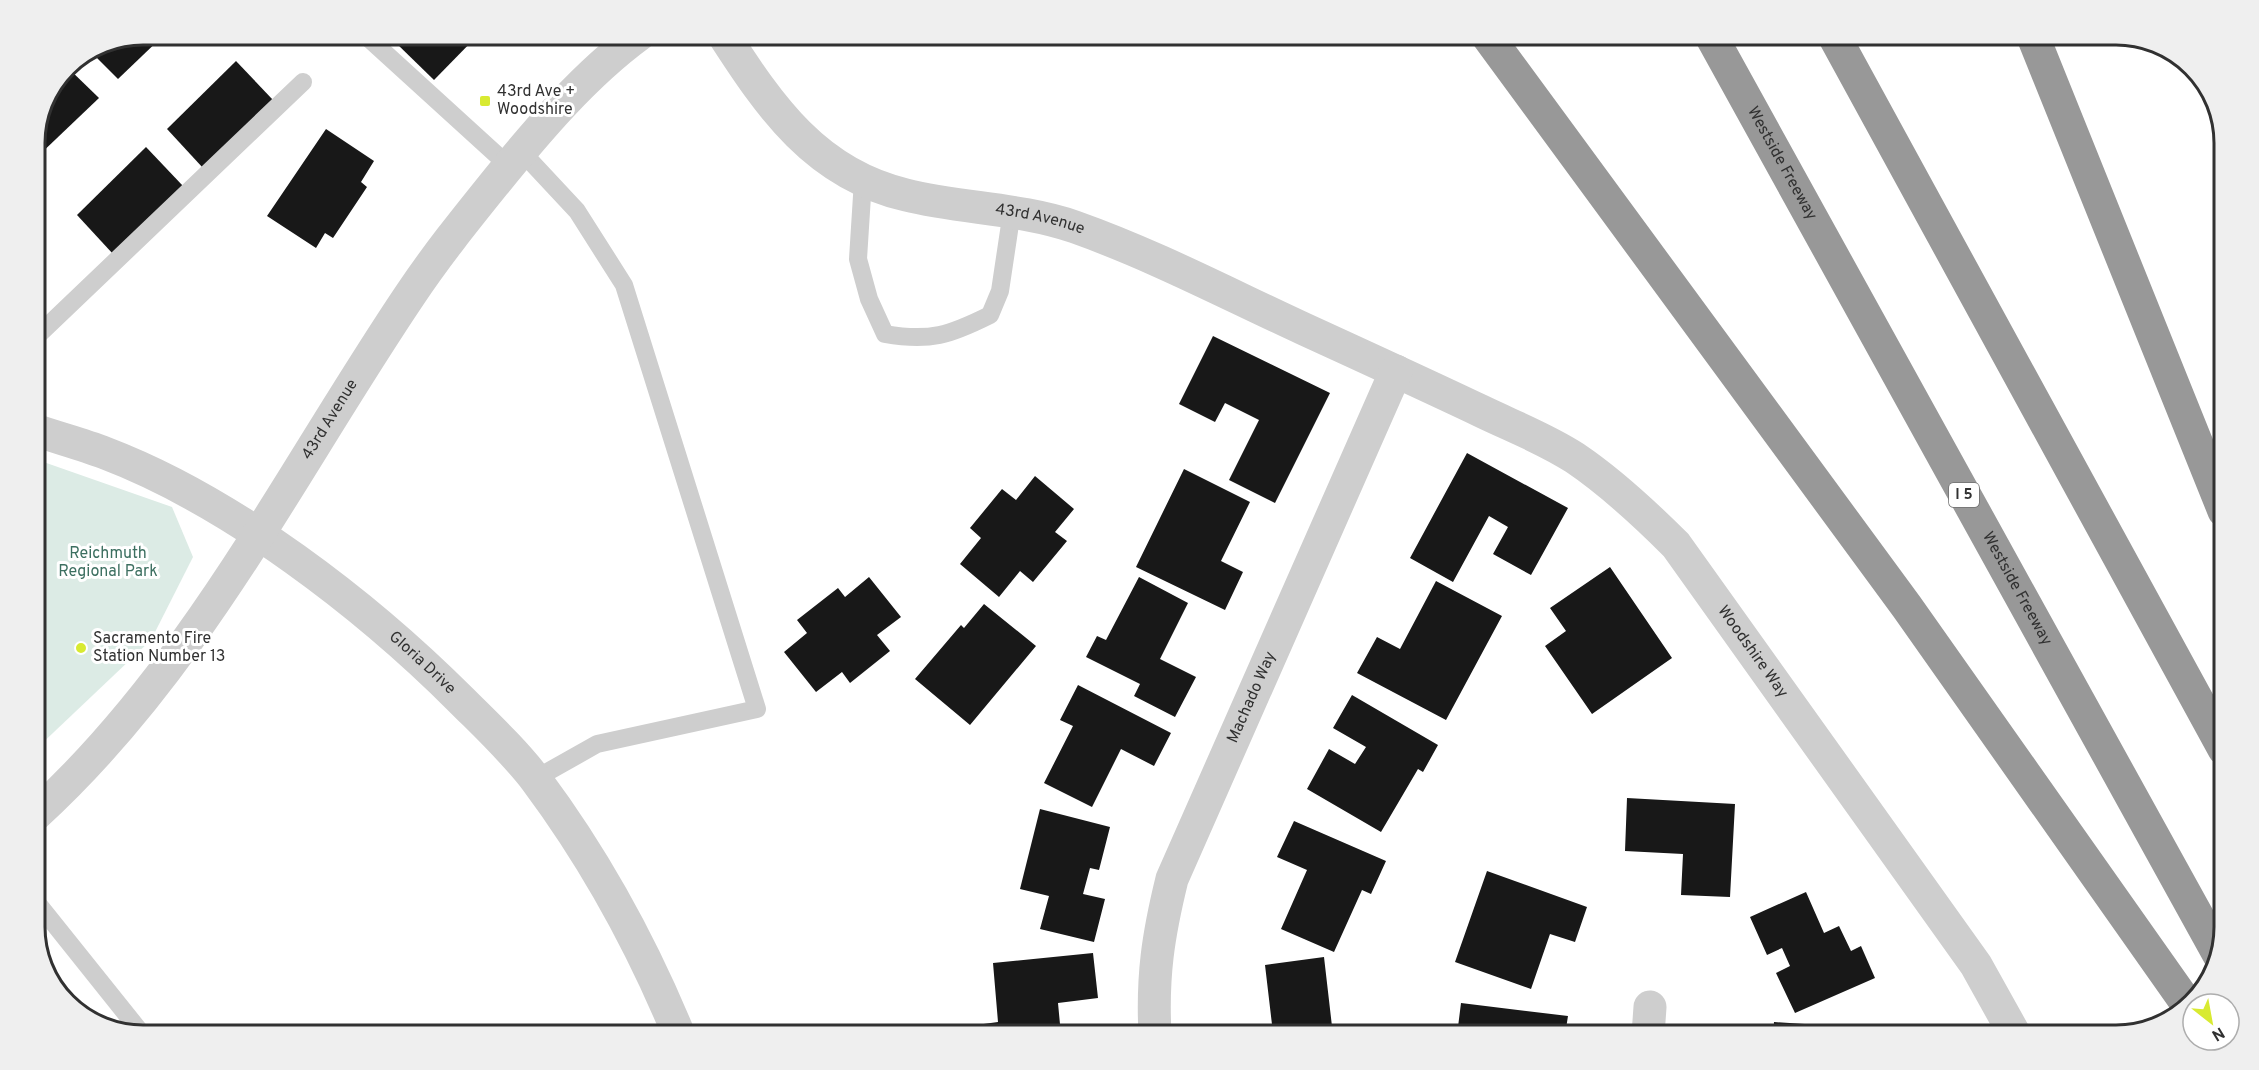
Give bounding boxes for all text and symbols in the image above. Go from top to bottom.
place label: 43rd Ave + Woodshire [497,82,575,120]
marker: 43rd Ave + Woodshire [478,94,492,108]
street label: Westside Freeway [1742,103,1821,224]
street label: 43rd Avenue [994,200,1087,240]
street label: 43rd Avenue [298,376,363,464]
road number: I 5 [1949,483,1979,507]
street label: Westside Freeway [1977,529,2056,649]
park label: Reichmuth Regional Park [58,544,158,582]
street label: Woodshire Way [1713,602,1792,702]
street label: Gloria Drive [384,627,460,699]
place label: Sacramento Fire Station Number 13 [93,629,226,667]
marker: Sacramento Fire Station Number 13 [74,641,88,655]
street label: Machado Way [1223,649,1281,746]
north arrow [2181,992,2241,1052]
text: N [2208,1022,2228,1045]

